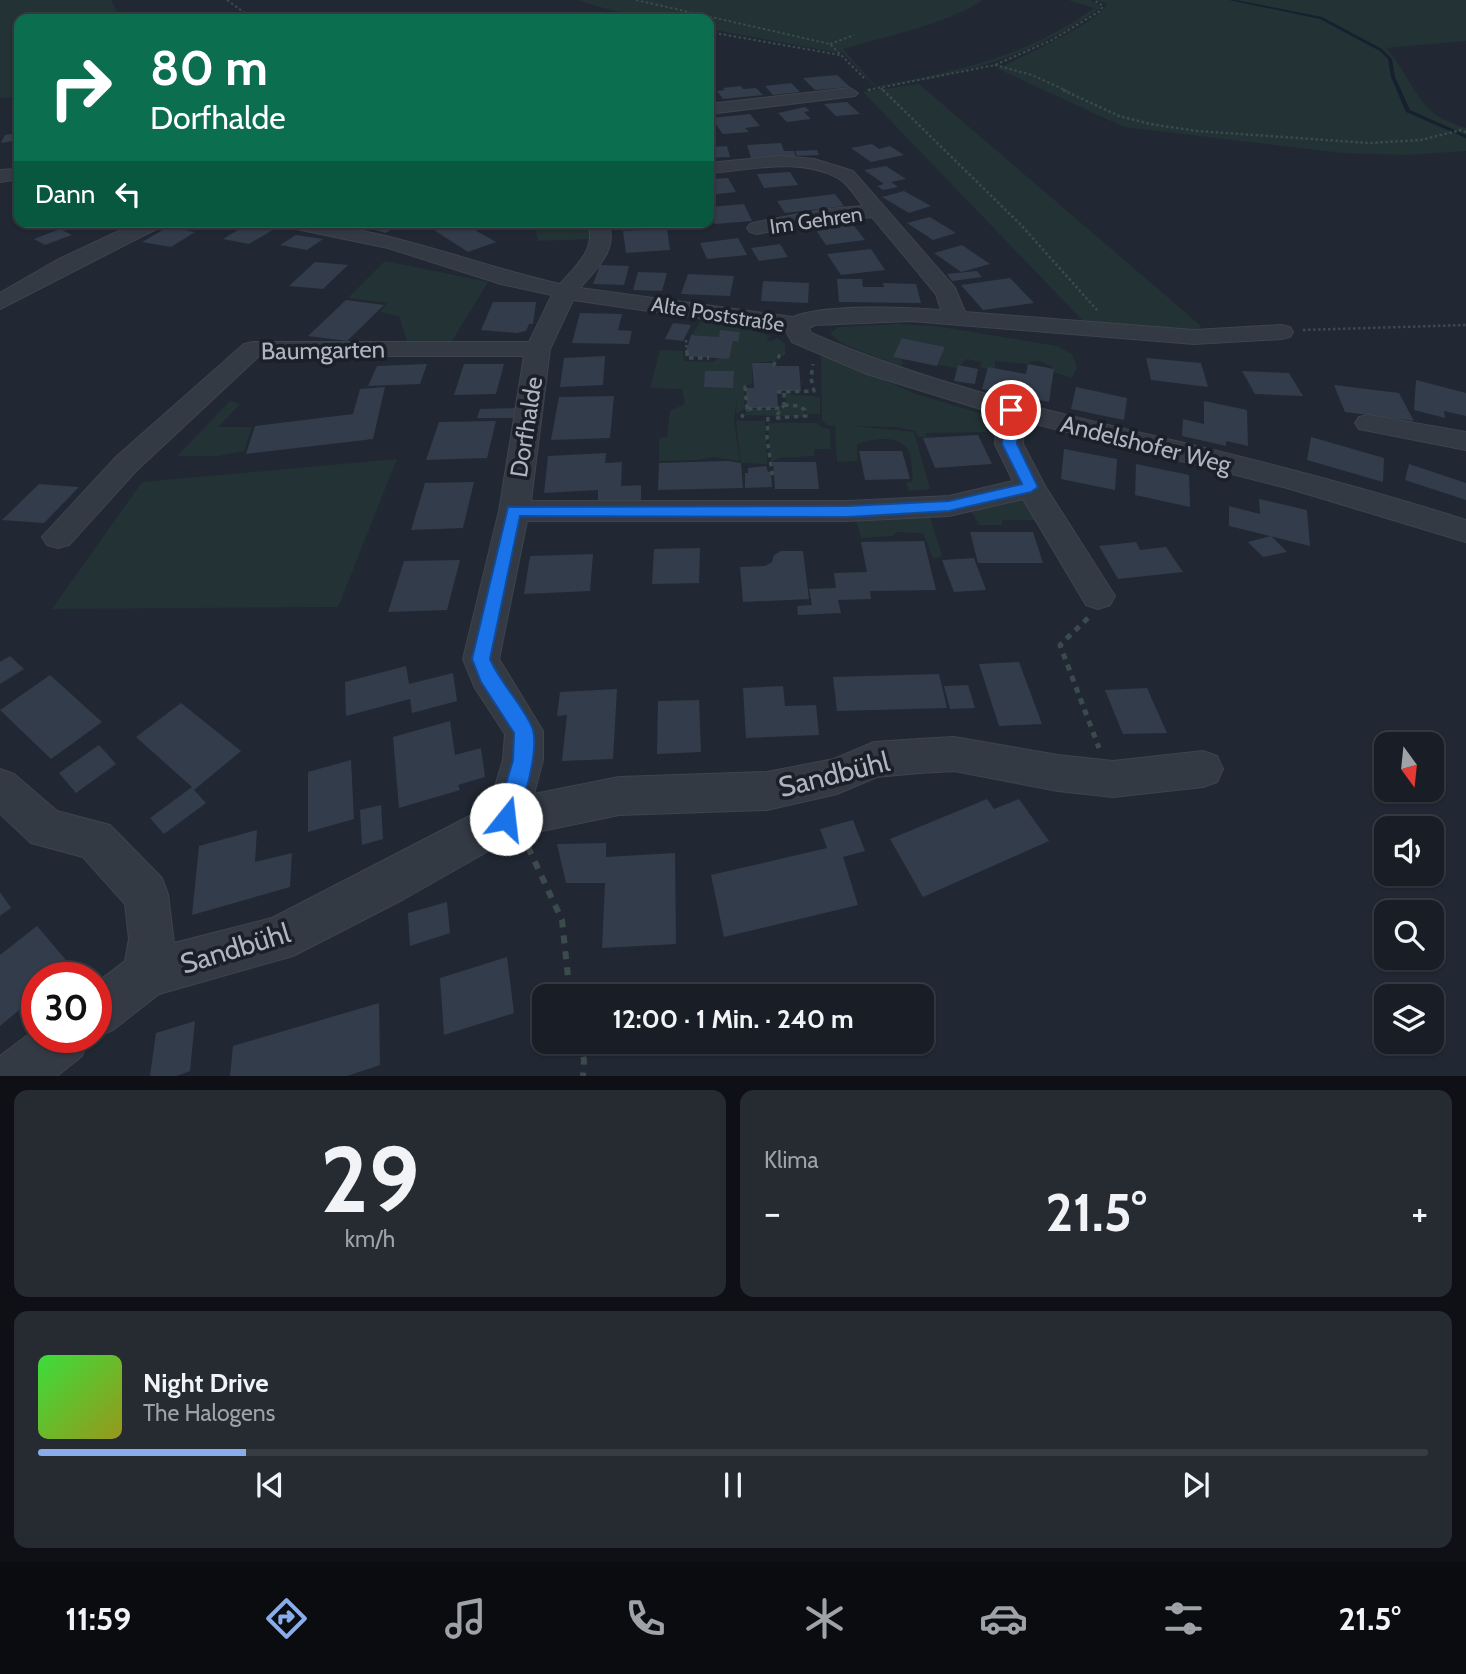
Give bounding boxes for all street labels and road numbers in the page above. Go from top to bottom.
street label: Im Gehren [768,201,864,239]
street label: Alte Poststraße [650,291,787,337]
street label: Baumgarten [261,334,385,366]
street label: Dorfhalde [504,374,548,480]
street label: Andelshofer Weg [1058,409,1235,479]
street label: Sandbühl [775,744,893,804]
street label: Sandbühl [176,915,294,981]

